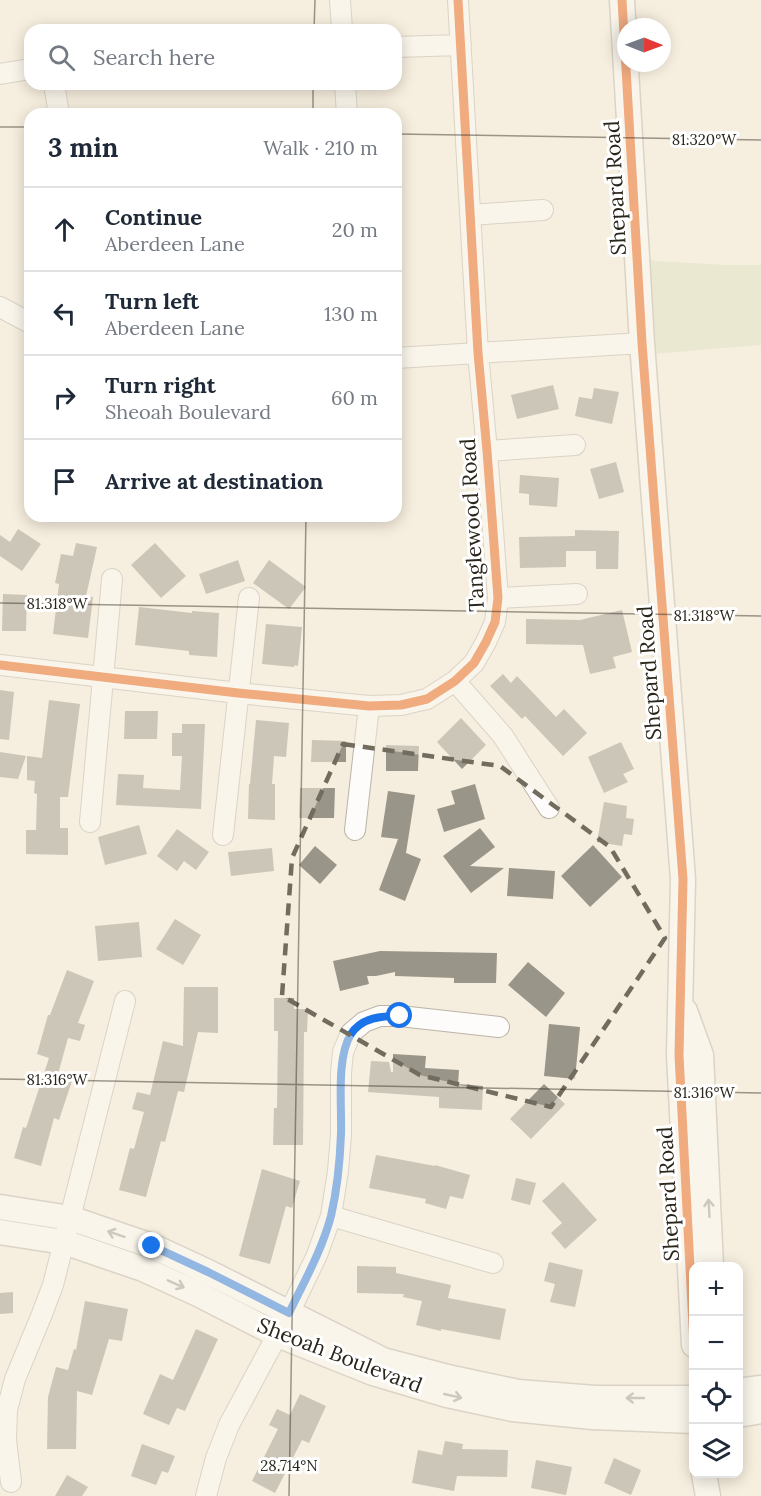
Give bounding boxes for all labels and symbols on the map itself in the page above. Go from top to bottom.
north arrow [617,18,671,72]
street label: Shepard Road [598,120,632,256]
text: 81.320°W [672,130,737,149]
street label: Tanglewood Road [454,438,490,612]
text: 81.318°W [27,594,88,613]
street label: Shepard Road [631,605,667,741]
text: 81.318°W [674,606,735,625]
route start [386,1002,412,1028]
text: 81.316°W [26,1070,89,1089]
text: 81.316°W [673,1083,736,1102]
street label: Shepard Road [651,1126,685,1262]
one-way arrow [703,1199,714,1219]
one-way arrow [107,1227,126,1238]
route end [138,1232,164,1258]
one-way arrow [167,1279,185,1290]
street label: Sheoah Boulevard [254,1311,426,1399]
one-way arrow [443,1391,463,1402]
one-way arrow [626,1392,646,1404]
text: 28.714°N [260,1456,318,1475]

